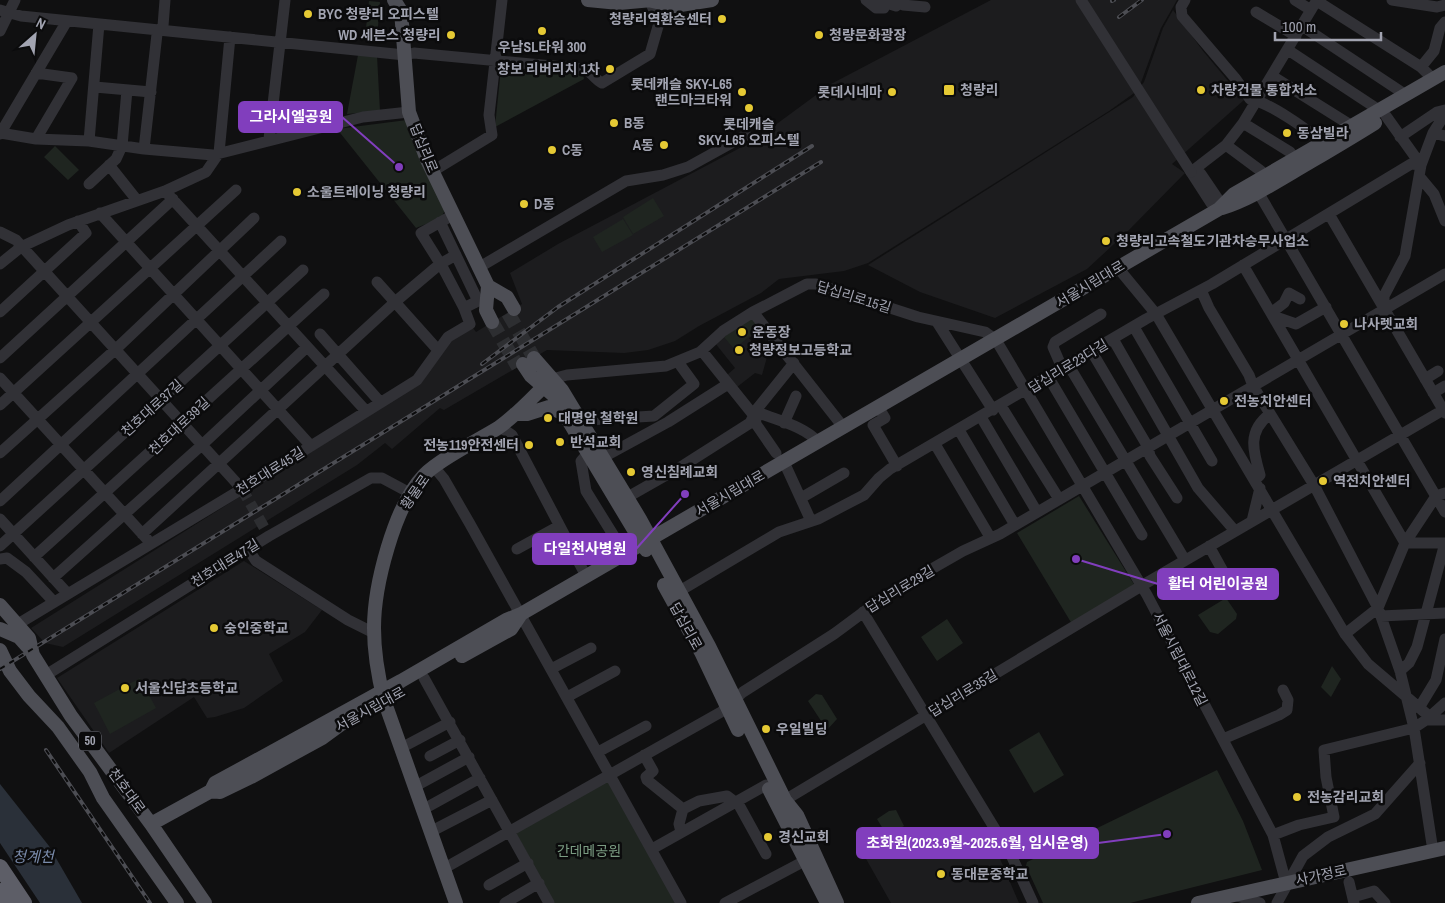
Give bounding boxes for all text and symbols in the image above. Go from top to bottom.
place label: BYC 청량리 오피스텔 [318,5,439,23]
marker: BYC 청량리 오피스텔 [302,8,314,20]
north arrow [10,10,60,60]
place label: 청량리역환승센터 [609,10,712,28]
scale bar [1275,10,1381,42]
marker: 청량리역환승센터 [716,13,728,25]
text: N [33,14,49,33]
text: 100 m [1282,16,1316,37]
marker: 우남SL타워 300 [536,25,548,37]
place label: WD 세븐스 청량리 [338,26,441,44]
place label: 청량문화광장 [829,26,906,44]
marker: WD 세븐스 청량리 [445,29,457,41]
marker: 청량문화광장 [813,29,825,41]
place label: 우남SL타워 300 [498,38,586,56]
place label: 창보 리버리치 1차 [497,60,600,78]
marker: 창보 리버리치 1차 [604,63,616,75]
place label: 롯데캐슬 SKY-L65 랜드마크타워 [631,75,733,109]
place label: 청량리 [960,81,999,99]
place label: 차량건물 통합처소 [1211,81,1317,99]
place label: 롯데시네마 [818,83,882,101]
marker: 청량리 [942,83,956,97]
marker: 차량건물 통합처소 [1195,84,1207,96]
marker: 롯데캐슬 SKY-L65 랜드마크타워 [736,86,748,98]
marker: 롯데시네마 [886,86,898,98]
callout: 그라시엘공원 [239,102,342,132]
marker: 롯데캐슬 SKY-L65 오피스텔 [743,102,755,114]
text: 그라시엘공원 [250,106,332,127]
place label: B동 [624,114,645,132]
place label: 롯데캐슬 SKY-L65 오피스텔 [698,115,800,149]
marker: B동 [608,117,620,129]
street label: 답십리로 [406,121,442,175]
place label: 동삼빌라 [1297,124,1349,142]
marker: 동삼빌라 [1281,127,1293,139]
place label: A동 [633,136,654,154]
marker: A동 [658,139,670,151]
place label: C동 [562,141,583,159]
marker: C동 [546,144,558,156]
place label: 소울트레이닝 청량리 [307,183,426,201]
marker: 소울트레이닝 청량리 [291,186,303,198]
place label: D동 [534,195,555,213]
marker: D동 [518,198,530,210]
place label: 청량리고속철도기관차승무사업소 [1116,232,1309,250]
marker: 청량리고속철도기관차승무사업소 [1100,235,1112,247]
street label: 서울시립대로 [1052,256,1128,312]
street label: 답십리로15길 [814,277,894,317]
place label: 나사렛교회 [1354,315,1418,333]
marker: 나사렛교회 [1338,318,1350,330]
place label: 운동장 [752,323,791,341]
marker: 운동장 [736,326,748,338]
street label: 답십리로23다길 [1025,335,1111,397]
place label: 청량정보고등학교 [749,341,852,359]
marker: 청량정보고등학교 [733,344,745,356]
street label: 천호대로37길 [117,375,187,441]
place label: 전농치안센터 [1234,392,1311,410]
street label: 천호대로39길 [145,393,213,459]
marker: 전농치안센터 [1218,395,1230,407]
place label: 대명암 철학원 [558,409,638,427]
marker: 대명암 철학원 [542,412,554,424]
place label: 반석교회 [570,433,622,451]
place label: 전농119안전센터 [423,436,519,454]
marker: 반석교회 [554,436,566,448]
marker: 전농119안전센터 [523,439,535,451]
street label: 천호대로45길 [233,443,307,499]
place label: 영신침례교회 [641,463,718,481]
marker: 영신침례교회 [625,466,637,478]
street label: 서울시립대로 [692,466,768,520]
street label: 황물로 [397,471,434,513]
place label: 역전치안센터 [1333,472,1410,490]
marker: 역전치안센터 [1317,475,1329,487]
callout: 다일천사병원 [533,534,636,564]
street label: 천호대로47길 [188,535,262,591]
text: 다일천사병원 [544,538,626,559]
street label: 답십리로29길 [862,561,938,617]
callout: 활터 어린이공원 [1158,569,1278,599]
text: 활터 어린이공원 [1168,573,1268,594]
street label: 답십리로 [666,599,706,653]
street label: 서울시립대로12길 [1149,609,1211,709]
place label: 숭인중학교 [224,619,289,637]
marker: 숭인중학교 [208,622,220,634]
street label: 답십리로35길 [925,665,1001,721]
place label: 서울신답초등학교 [135,679,238,697]
marker: 서울신답초등학교 [119,682,131,694]
street label: 서울시립대로 [332,682,408,736]
place label: 우일빌딩 [776,720,828,738]
marker: 우일빌딩 [760,723,772,735]
road number: 50 [79,731,101,750]
street label: 천호대로 [105,765,149,817]
place label: 전농감리교회 [1307,788,1384,806]
marker: 전농감리교회 [1291,791,1303,803]
place label: 경신교회 [778,828,830,846]
callout: 초화원(2023.9월~2025.6월, 임시운영) [857,828,1098,858]
marker: 경신교회 [762,831,774,843]
text: 초화원(2023.9월~2025.6월, 임시운영) [866,832,1088,853]
park label: 간데메공원 [557,842,621,860]
water label: 청계천 [12,846,56,867]
street label: 사가정로 [1294,861,1348,889]
place label: 동대문중학교 [951,865,1028,883]
marker: 동대문중학교 [935,868,947,880]

